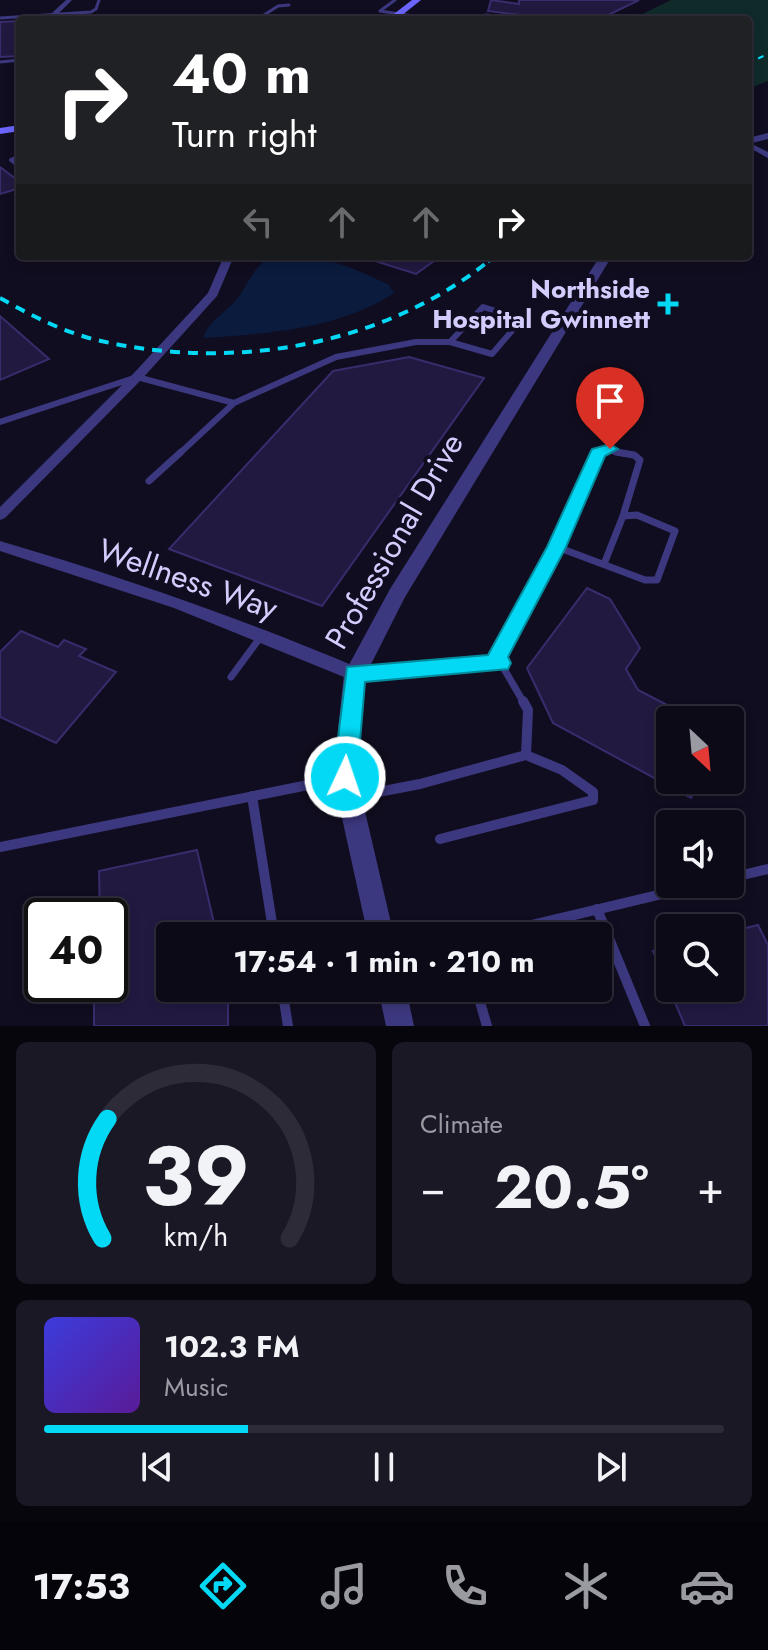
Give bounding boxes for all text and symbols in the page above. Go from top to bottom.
text: 40 m [172,33,311,114]
icon: right [40,48,144,152]
text: Turn right [172,108,317,160]
icon: left [236,200,280,244]
icon: ahead [320,200,364,244]
icon: ahead [404,200,448,244]
icon: right [488,200,532,244]
place label: Northside Hospital Gwinnett [432,270,651,338]
marker: Northside Hospital Gwinnett [657,293,679,315]
pin [576,367,644,449]
icon: arrive [588,379,632,423]
street label: Professional Drive [313,425,475,657]
street label: Wellness Way [92,527,285,631]
north arrow [656,706,744,794]
map controls [656,706,744,1002]
position arrow [303,735,387,819]
button: sound [656,810,744,898]
speed limit sign: 40 [24,898,128,1002]
button: search [656,914,744,1002]
text: 17:54 · 1 min · 210 m [233,940,535,983]
text: Climate [420,1105,503,1143]
text: 39 [142,1116,250,1236]
text: 20.5° [494,1144,649,1231]
text: − [420,1156,446,1220]
text: + [697,1156,724,1220]
text: km/h [164,1215,228,1257]
text: 102.3 FM [164,1325,299,1368]
text: Music [164,1368,228,1406]
icon: previous [135,1445,179,1489]
icon: pause [362,1445,406,1489]
icon: next [589,1445,633,1489]
icon: directions [195,1558,251,1614]
icon: music [316,1558,372,1614]
icon: phone [437,1558,493,1614]
icon: climate [558,1558,614,1614]
icon: car [679,1558,735,1614]
text: 17:53 [33,1560,130,1612]

